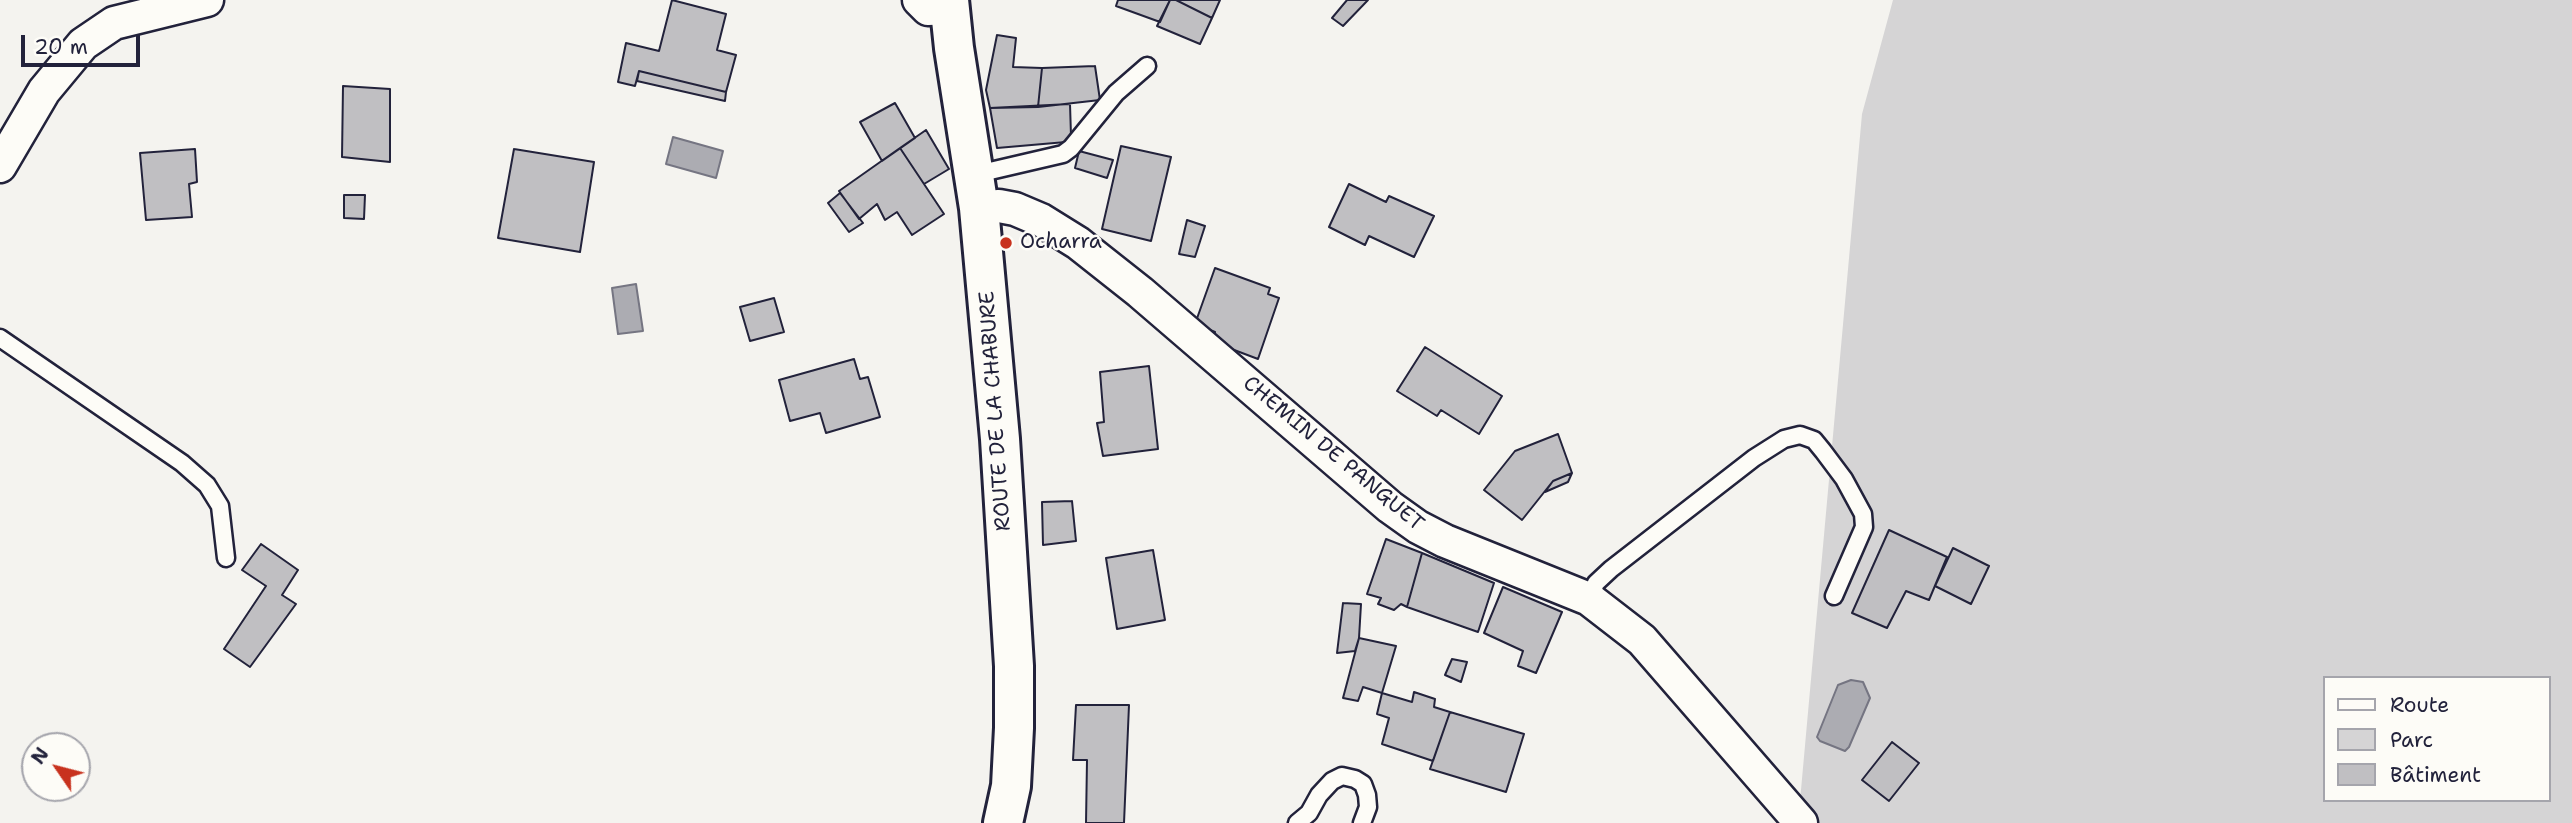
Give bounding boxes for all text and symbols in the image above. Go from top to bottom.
scale bar [24,21,144,65]
text: 20 m [34,33,88,61]
place label: Ocharra [1020,230,1102,256]
marker: Ocharra [998,235,1014,251]
street label: ROUTE DE LA CHABURE [975,290,1017,532]
street label: CHEMIN DE PANGUET [1238,371,1428,537]
legend [2324,676,2551,802]
text: Route [2390,691,2449,719]
text: Parc [2390,726,2433,754]
north arrow [21,732,91,802]
text: N [25,742,55,769]
text: Bâtiment [2390,761,2481,789]

